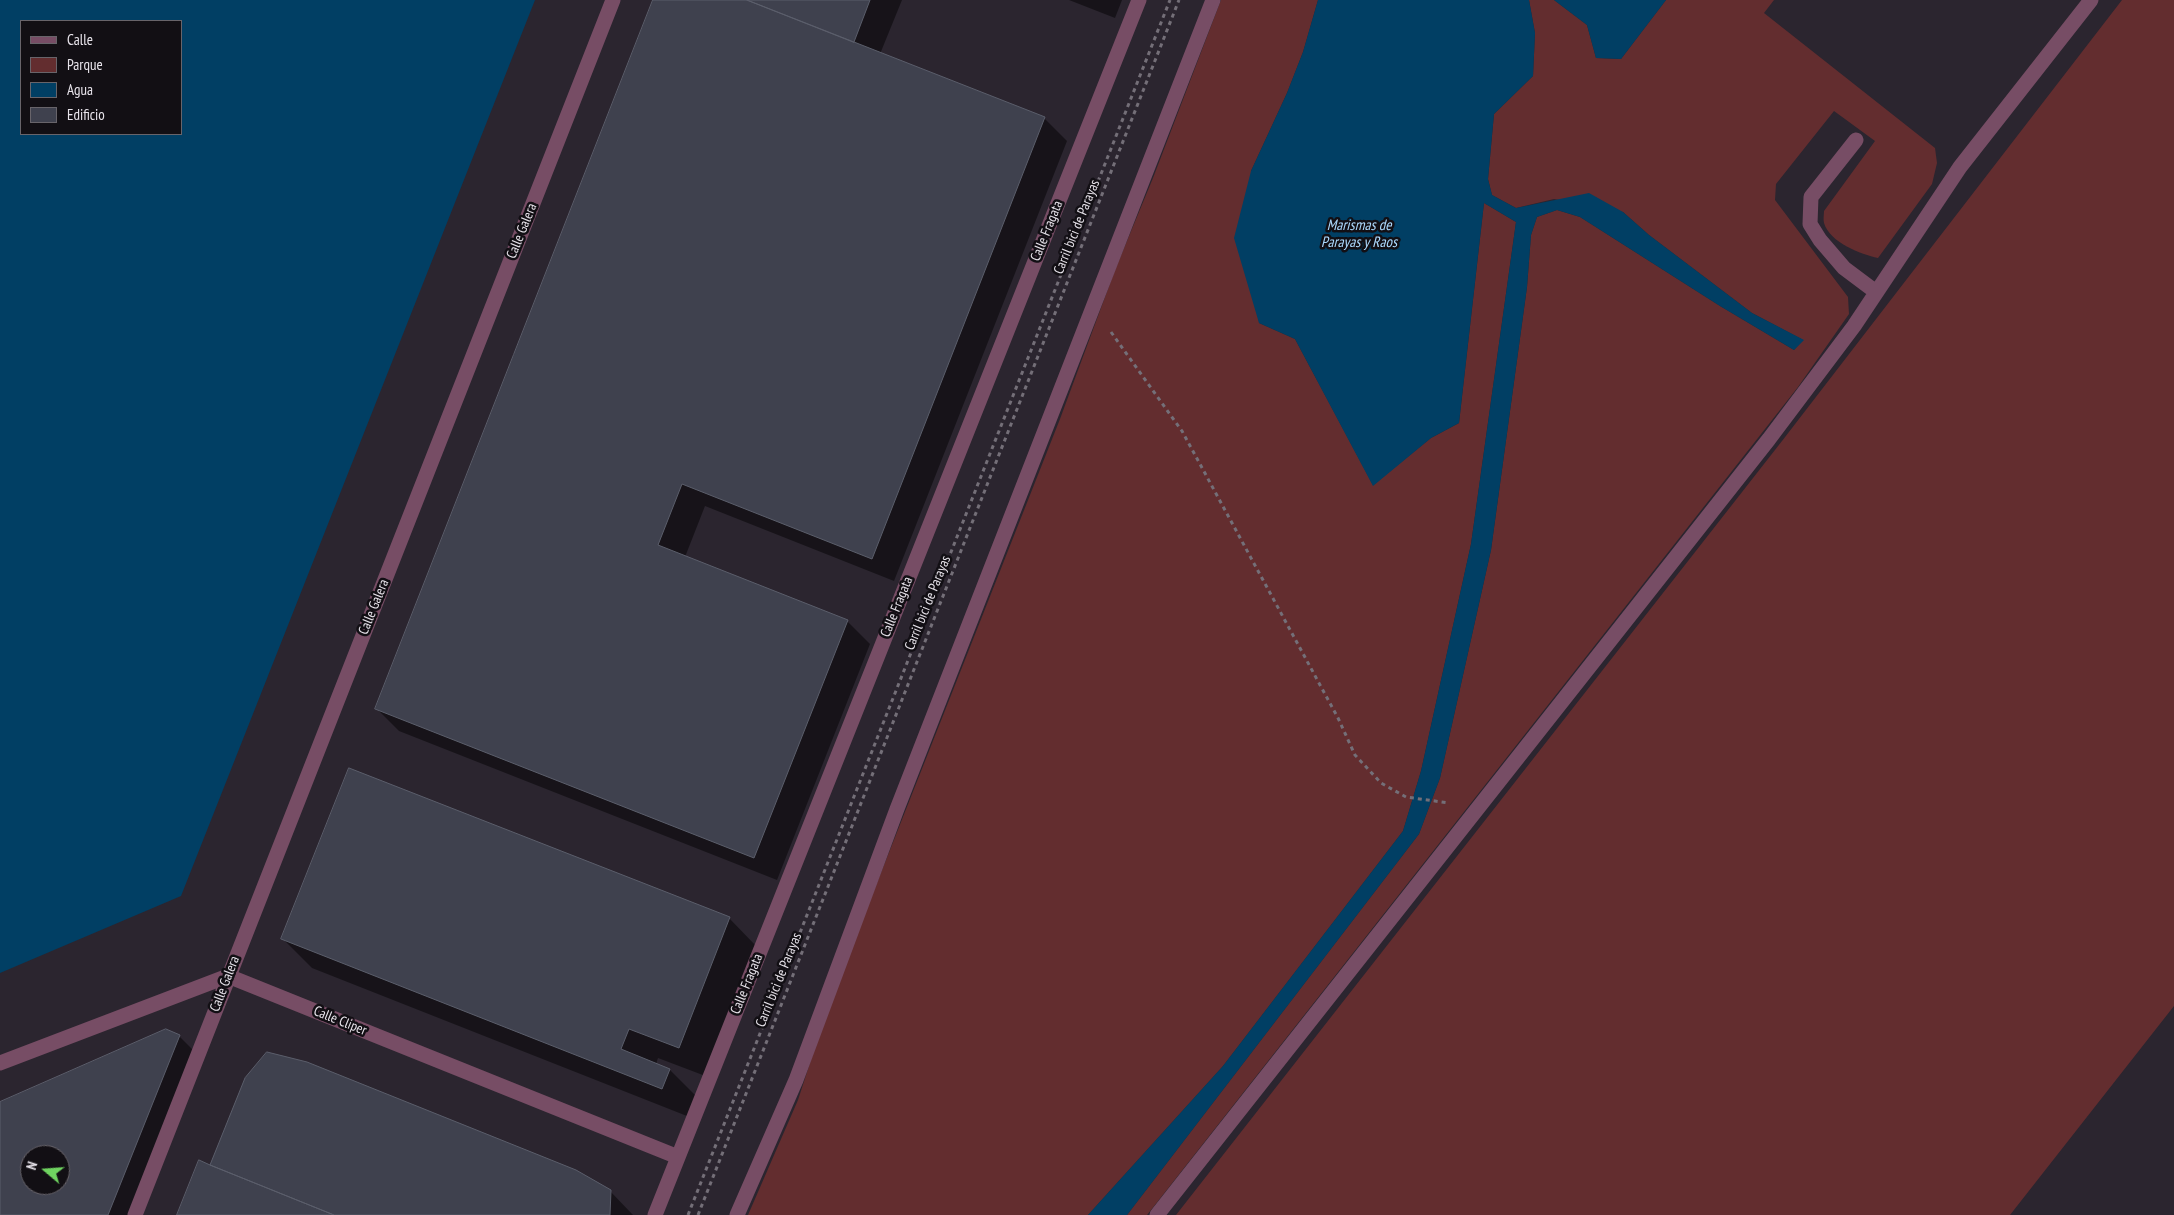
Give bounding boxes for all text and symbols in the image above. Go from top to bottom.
legend [20,20,182,135]
text: Calle [67,30,93,49]
text: Parque [67,55,103,74]
text: Agua [67,80,93,99]
text: Edificio [67,105,105,124]
street label: Carril bici de Parayas [1050,177,1104,277]
street label: Calle Fragata [1027,198,1067,264]
street label: Calle Galera [503,201,541,261]
water label: Marismas de Parayas y Raos [1321,217,1397,252]
street label: Carril bici de Parayas [901,553,955,653]
street label: Calle Fragata [877,574,917,640]
street label: Calle Galera [355,577,393,637]
street label: Carril bici de Parayas [752,930,806,1030]
street label: Calle Fragata [727,951,767,1017]
street label: Calle Galera [207,954,243,1014]
street label: Calle Cliper [311,1003,369,1039]
north arrow [20,1145,70,1195]
text: N [22,1159,41,1172]

